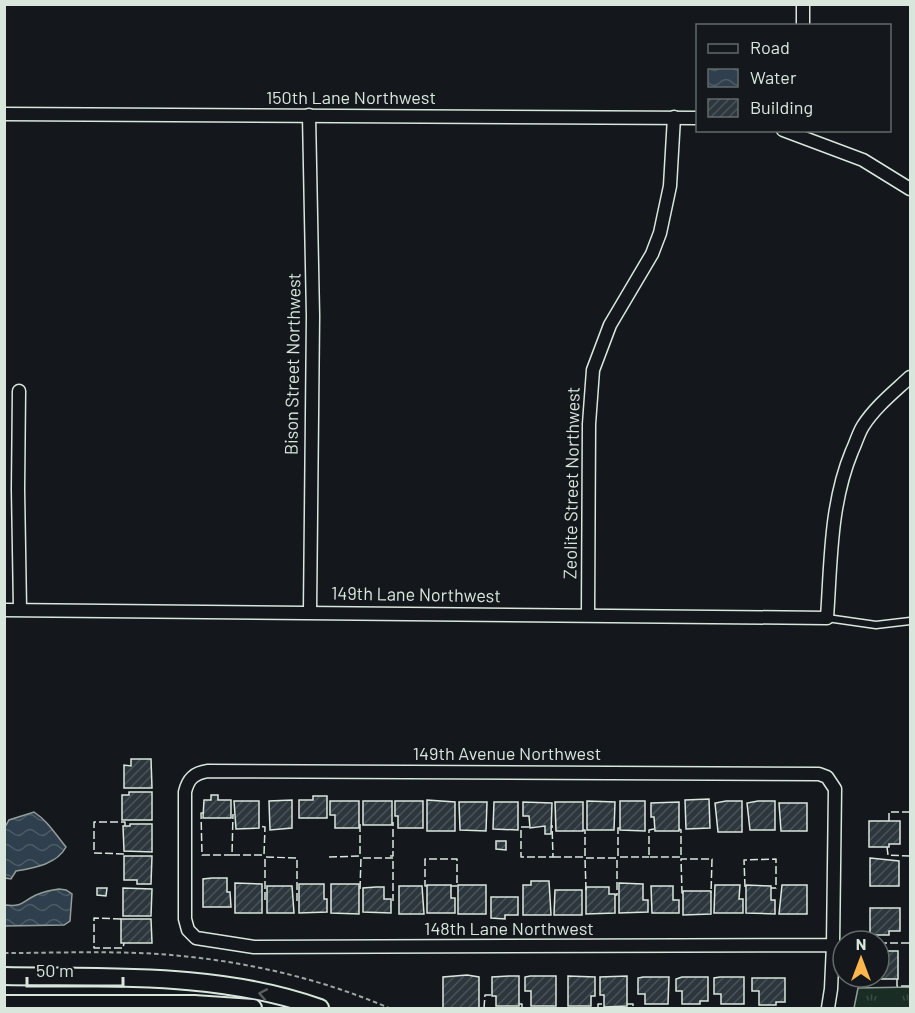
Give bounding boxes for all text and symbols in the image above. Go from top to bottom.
legend [696,24,891,132]
text: Road [750,36,790,58]
text: Water [750,66,797,88]
street label: 150th Lane Northwest [266,86,436,108]
text: Building [750,96,813,118]
street label: Bison Street Northwest [279,273,305,455]
street label: Zeolite Street Northwest [558,387,584,579]
street label: 149th Lane Northwest [331,582,501,606]
street label: 149th Avenue Northwest [413,742,601,764]
street label: 148th Lane Northwest [424,917,594,939]
north arrow [831,929,891,989]
text: N [856,934,866,953]
scale bar [27,950,123,988]
text: 50 m [36,959,74,981]
one-way arrow [258,988,268,1001]

